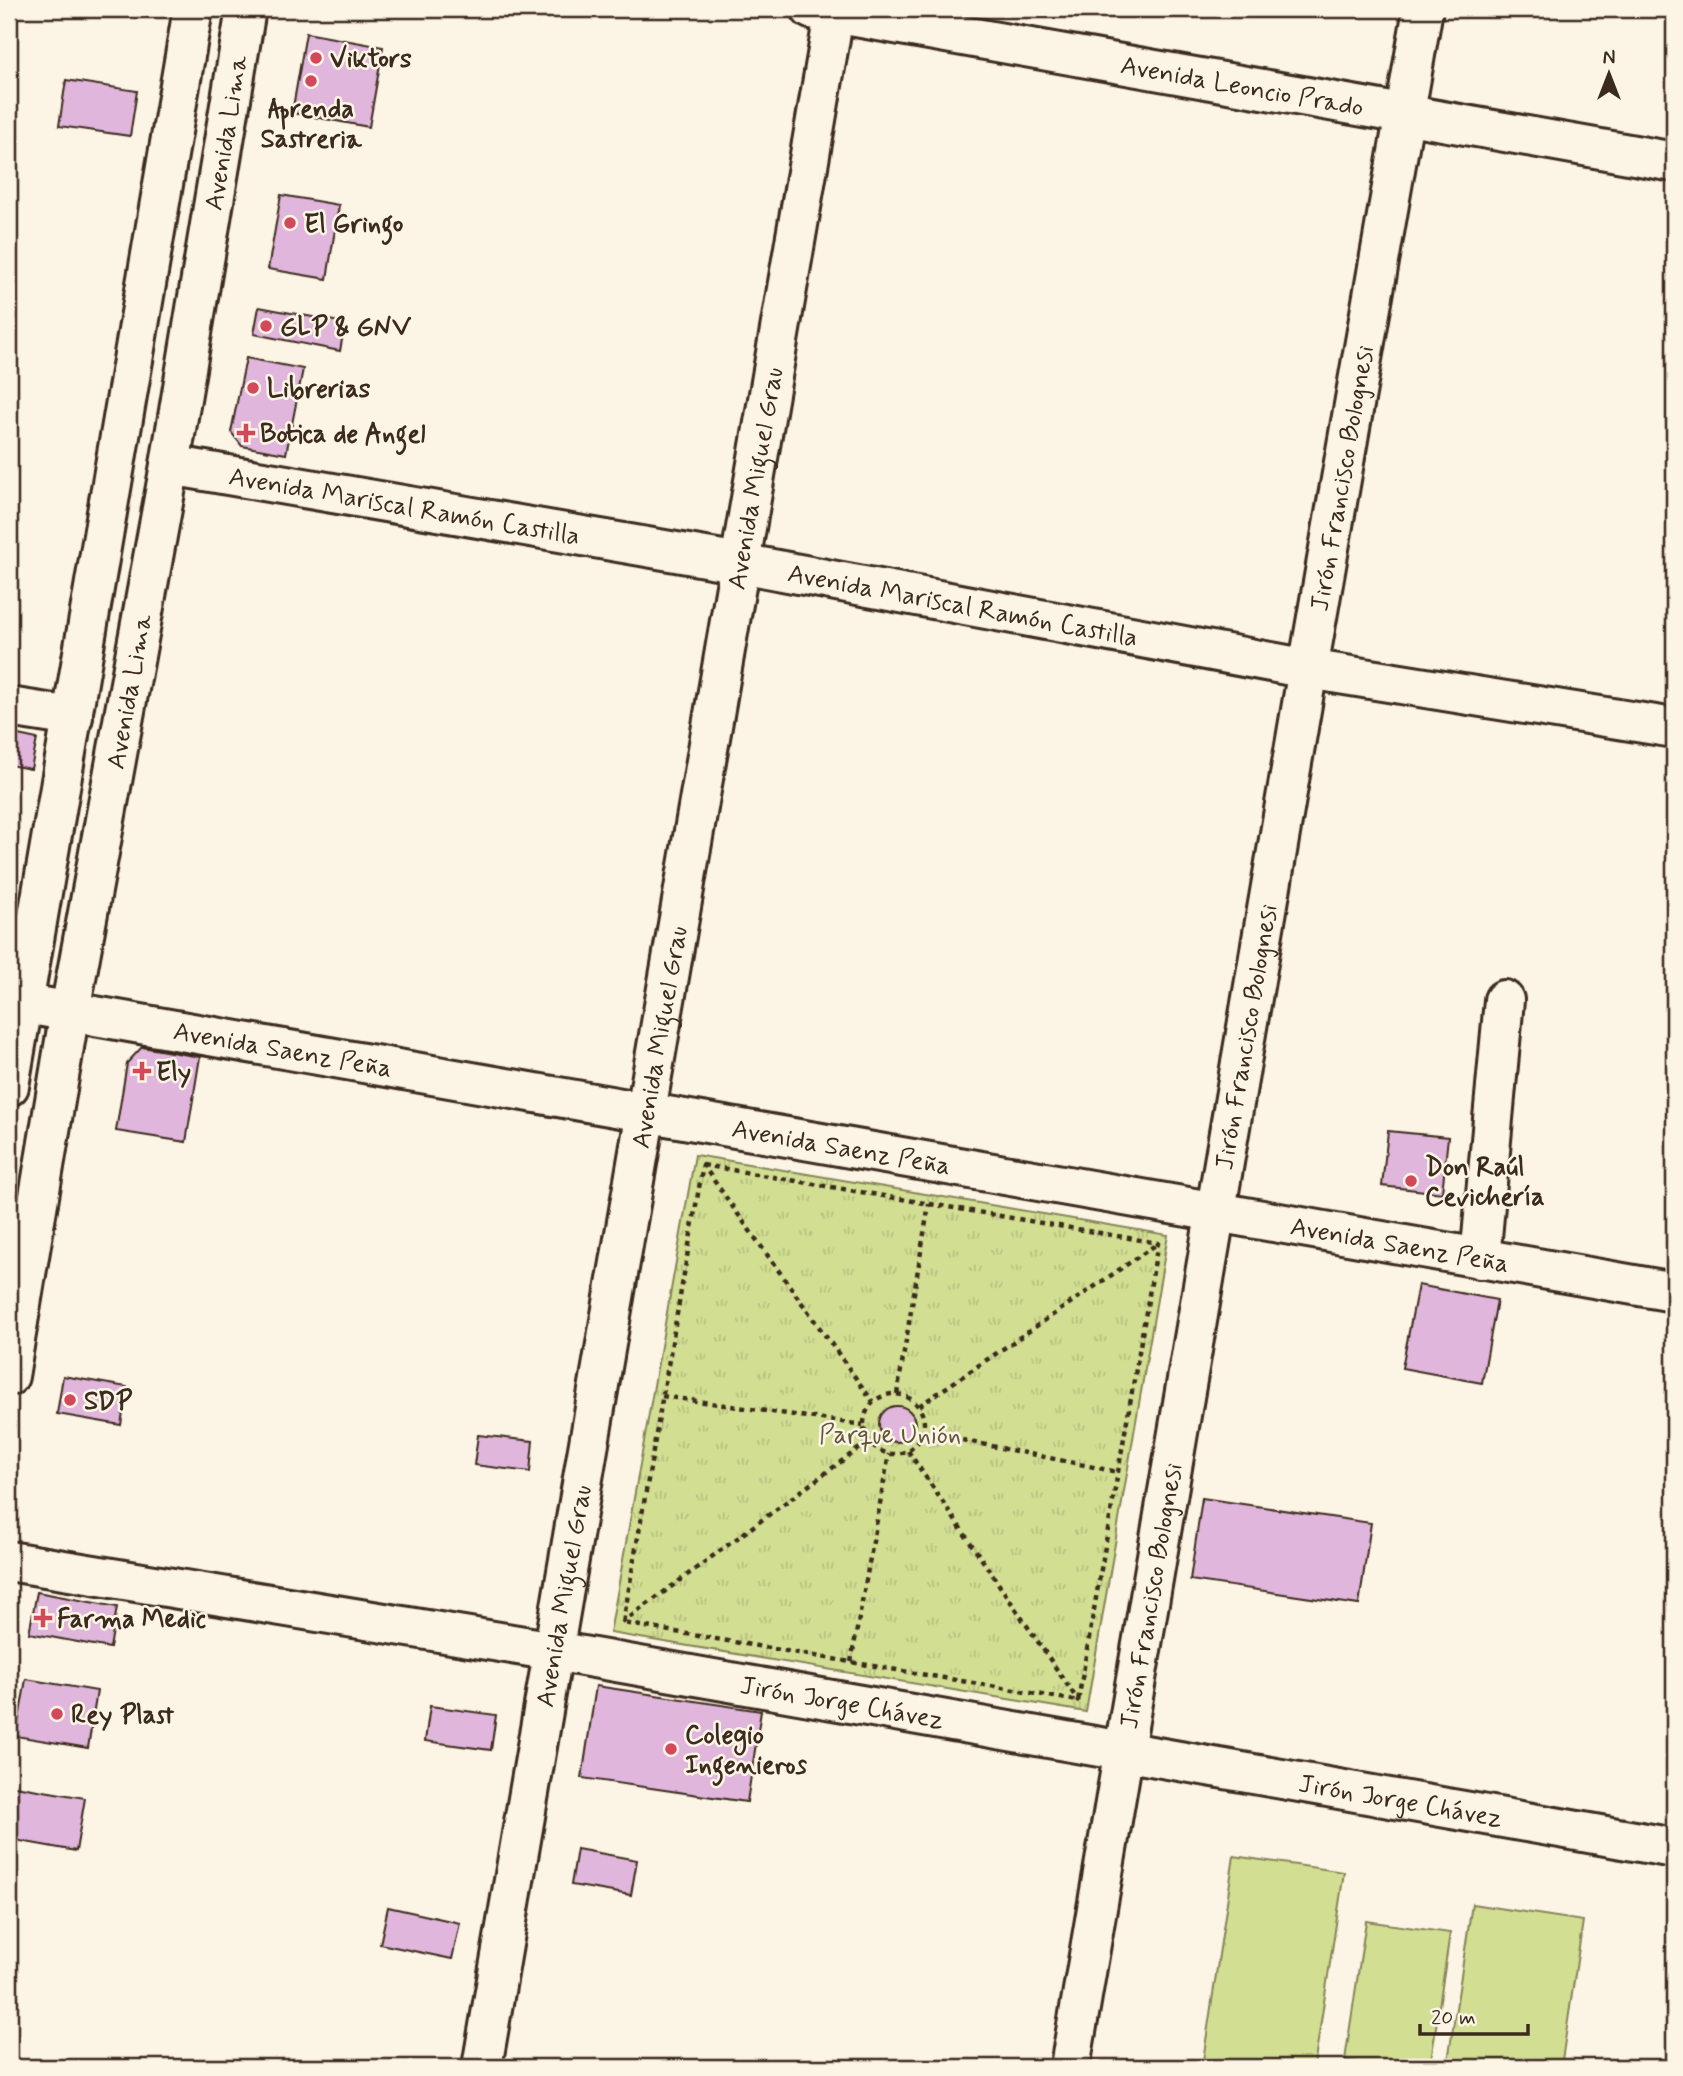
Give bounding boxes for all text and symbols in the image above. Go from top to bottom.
north arrow [1574,38,1644,108]
place label: Viktors [330,43,412,77]
text: N [1603,46,1615,71]
street label: Avenida Leoncio Prado [1118,49,1366,126]
marker: Viktors [308,50,324,66]
street label: Avenida Lima [198,53,257,213]
marker: Aprenda Sastreria [303,73,319,89]
place label: Aprenda Sastreria [260,93,363,157]
place label: El Gringo [304,208,404,245]
marker: El Gringo [282,215,298,231]
place label: GLP & GNV [280,311,412,345]
marker: GLP & GNV [258,318,274,334]
street label: Jirón Francisco Bolognesi [1303,343,1383,614]
street label: Avenida Miguel Grau [721,365,792,592]
place label: Librerias [267,373,371,407]
marker: Librerias [245,380,261,396]
place label: Botica de Angel [260,418,426,455]
marker: Botica de Angel [238,425,254,441]
street label: Avenida Mariscal Ramón Castilla [226,460,582,554]
street label: Avenida Mariscal Ramón Castilla [785,557,1140,656]
street label: Avenida Lima [100,611,161,772]
street label: Jirón Francisco Bolognesi [1208,902,1287,1173]
street label: Avenida Miguel Grau [625,924,696,1151]
street label: Avenida Saenz Peña [170,1015,395,1087]
place label: Ely [156,1056,191,1090]
marker: Ely [134,1063,150,1079]
street label: Avenida Saenz Peña [729,1113,953,1184]
place label: Don Raúl Cevichería [1425,1151,1545,1215]
marker: Don Raúl Cevichería [1403,1173,1419,1189]
street label: Avenida Saenz Peña [1287,1210,1512,1282]
place label: SDP [84,1385,133,1419]
marker: SDP [62,1392,78,1408]
park label: Parque Unión [819,1419,961,1453]
street label: Jirón Francisco Bolognesi [1113,1461,1192,1732]
street label: Avenida Miguel Grau [529,1482,601,1710]
place label: Farma Medic [57,1603,206,1637]
marker: Farma Medic [35,1610,51,1626]
street label: Jirón Jorge Chávez [737,1669,946,1738]
place label: Rey Plast [71,1699,175,1733]
marker: Rey Plast [49,1706,65,1722]
place label: Colegio Ingenieros [685,1719,808,1786]
marker: Colegio Ingenieros [663,1741,679,1757]
street label: Jirón Jorge Chávez [1296,1767,1505,1836]
scale bar [1420,1992,1529,2036]
text: 20 m [1431,2004,1476,2032]

